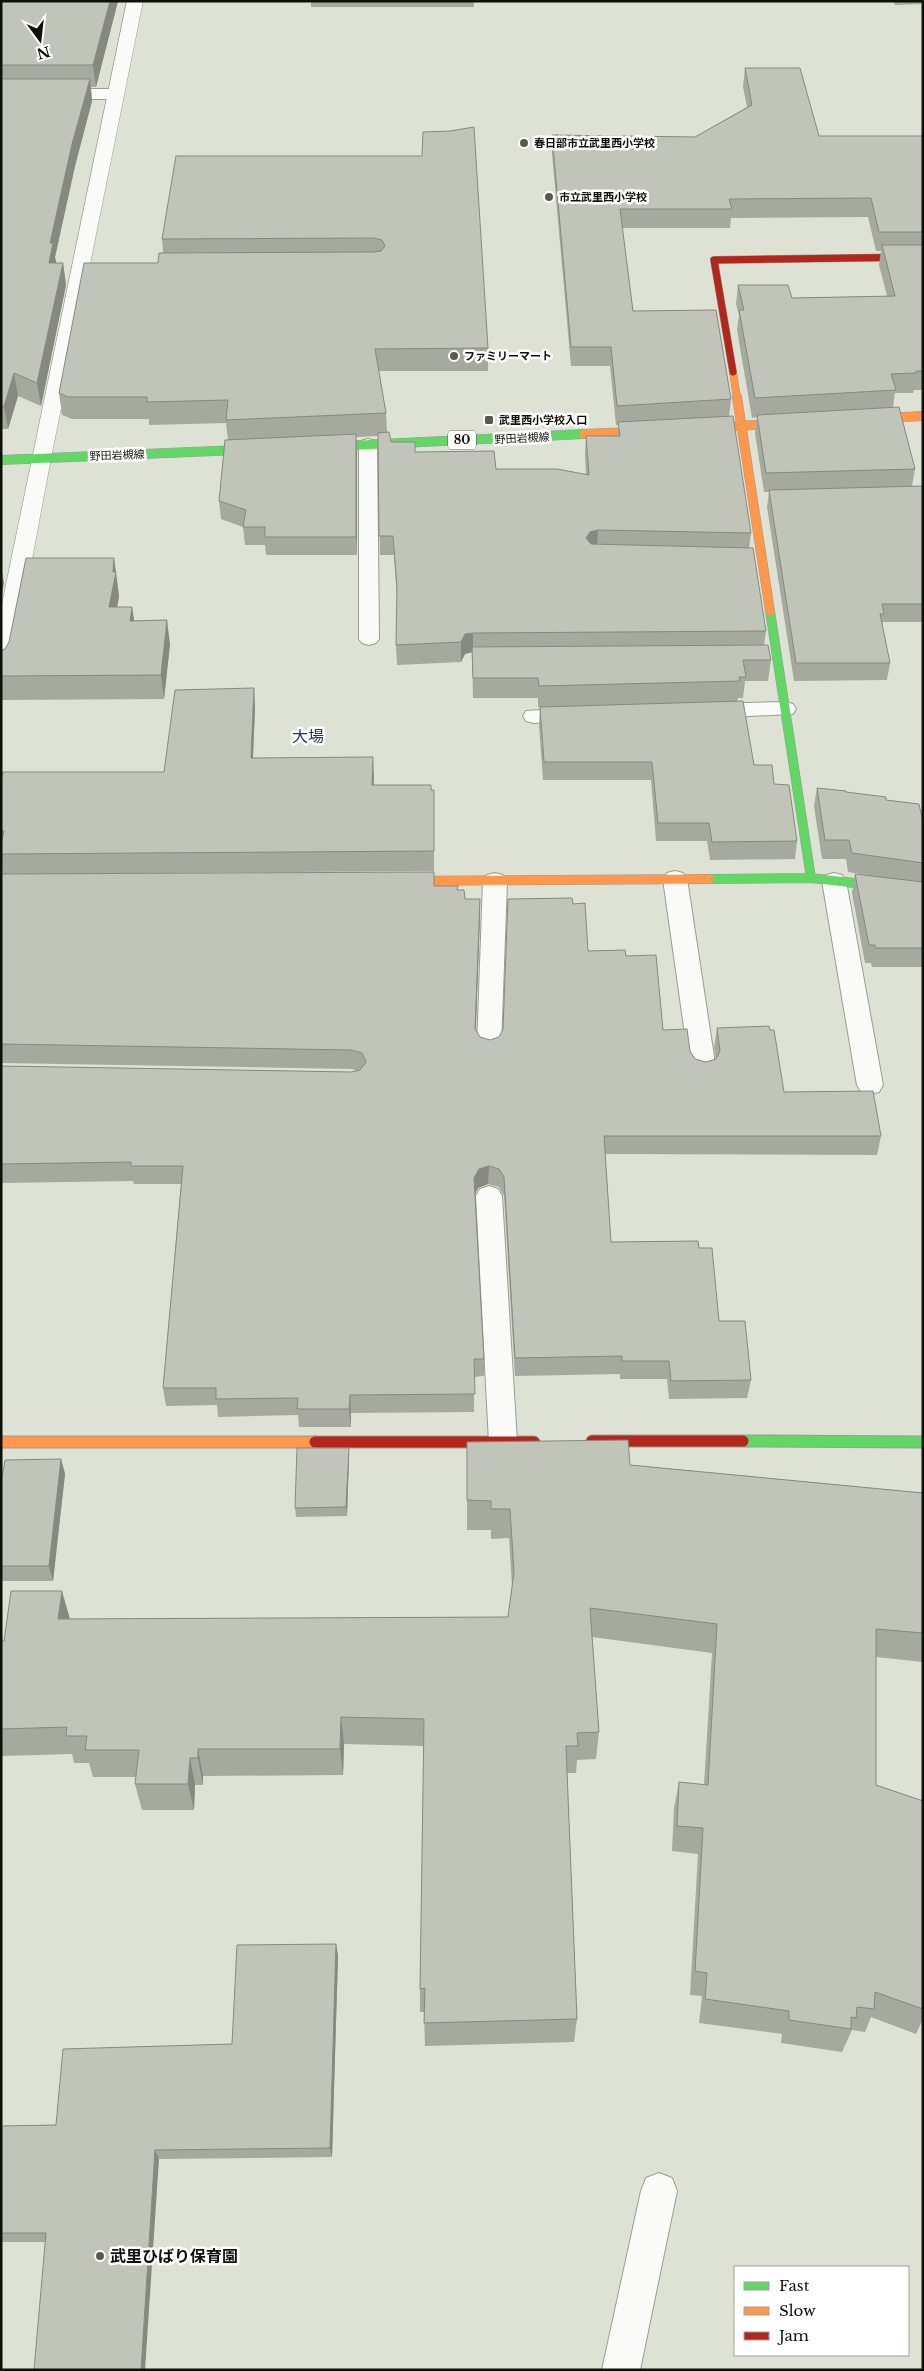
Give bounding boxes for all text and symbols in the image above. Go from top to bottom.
north arrow [15,15,65,65]
text: N [35,42,52,63]
place label: 春日部市立武里西小学校 [534,136,655,150]
marker: 春日部市立武里西小学校 [518,137,530,149]
place label: 市立武里西小学校 [559,190,647,204]
marker: 市立武里西小学校 [543,191,555,203]
place label: ファミリーマート [464,349,552,363]
marker: ファミリーマート [448,350,460,362]
place label: 武里西小学校入口 [499,413,587,427]
marker: 武里西小学校入口 [483,414,495,426]
road number: 80 [448,430,476,450]
street label: 野田岩槻線 [494,430,550,446]
street label: 野田岩槻線 [89,447,145,463]
district label: 大場 [292,726,324,746]
place label: 武里ひばり保育園 [110,2246,238,2266]
marker: 武里ひばり保育園 [94,2250,106,2262]
legend [734,2266,909,2356]
text: Fast [779,2276,810,2295]
text: Slow [779,2301,816,2320]
text: Jam [777,2326,809,2345]

